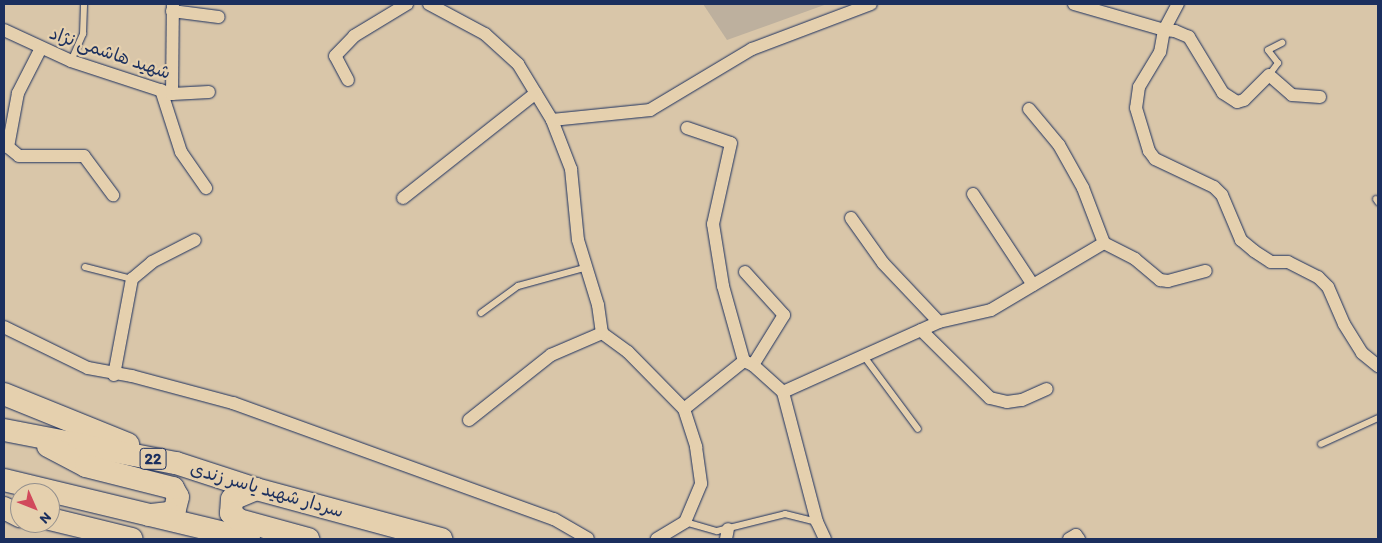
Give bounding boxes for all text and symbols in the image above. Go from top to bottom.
street label: شهید هاشمی نژاد [46,22,174,84]
road number: 22 [139,446,167,472]
street label: سردار شهید یاسر زندی [188,458,346,522]
north arrow [10,483,60,533]
text: N [36,509,55,527]

